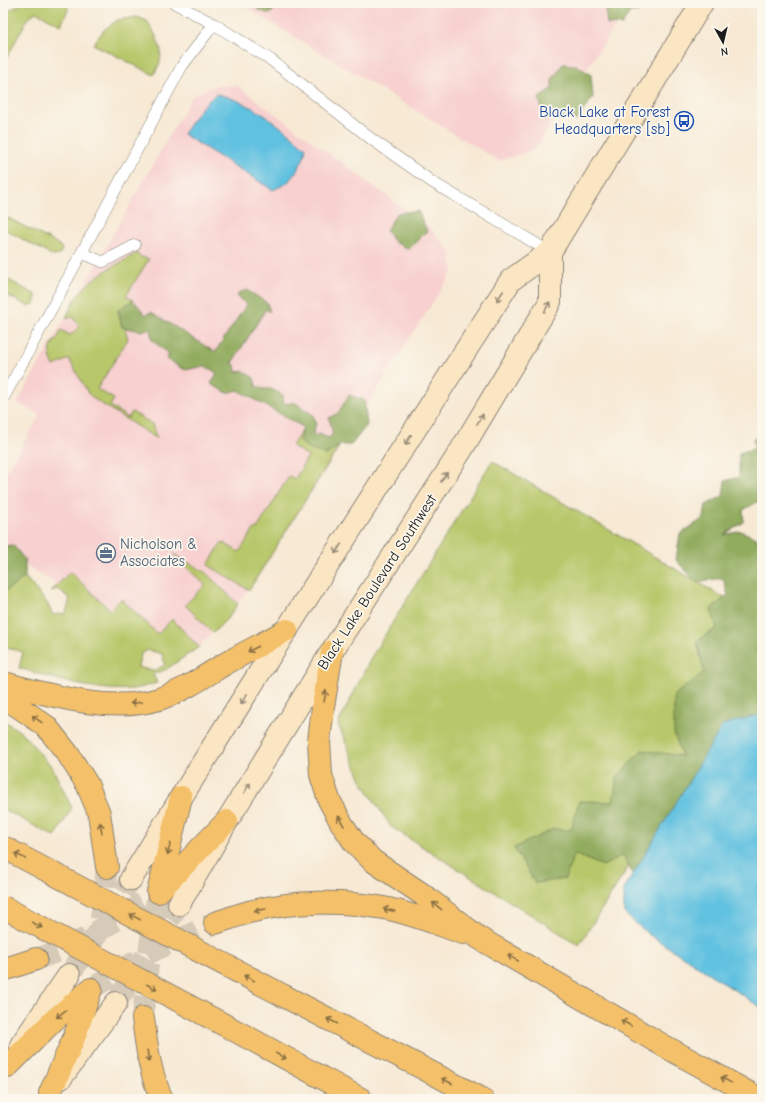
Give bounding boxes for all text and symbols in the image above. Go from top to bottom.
north arrow [703,22,743,62]
text: N [720,44,729,58]
place label: Black Lake at Forest Headquarters [sb] [539,103,671,138]
bus stop icon: Black Lake at Forest Headquarters [sb] [673,110,695,132]
one-way arrow [496,290,504,302]
one-way arrow [544,301,551,313]
one-way arrow [477,413,485,425]
one-way arrow [404,434,413,445]
one-way arrow [441,471,449,483]
street label: Black Lake Boulevard Southwest [314,490,441,673]
place label: Nicholson & Associates [120,535,197,570]
office icon: Nicholson & Associates [95,542,117,564]
one-way arrow [334,543,342,554]
one-way arrow [247,646,259,653]
one-way arrow [321,690,329,703]
one-way arrow [239,693,247,705]
one-way arrow [130,699,143,707]
one-way arrow [32,714,43,723]
one-way arrow [244,782,252,794]
one-way arrow [336,815,344,827]
one-way arrow [97,822,105,835]
one-way arrow [165,842,173,855]
one-way arrow [14,851,26,859]
one-way arrow [432,901,443,910]
one-way arrow [383,905,396,913]
one-way arrow [254,906,267,914]
one-way arrow [129,913,141,920]
one-way arrow [31,922,43,930]
one-way arrow [507,953,519,961]
one-way arrow [244,974,256,981]
one-way arrow [146,983,158,991]
one-way arrow [56,1010,67,1019]
one-way arrow [326,1017,338,1024]
one-way arrow [620,1019,632,1027]
one-way arrow [144,1050,152,1063]
one-way arrow [275,1052,287,1060]
one-way arrow [720,1075,732,1083]
one-way arrow [441,1077,453,1084]

